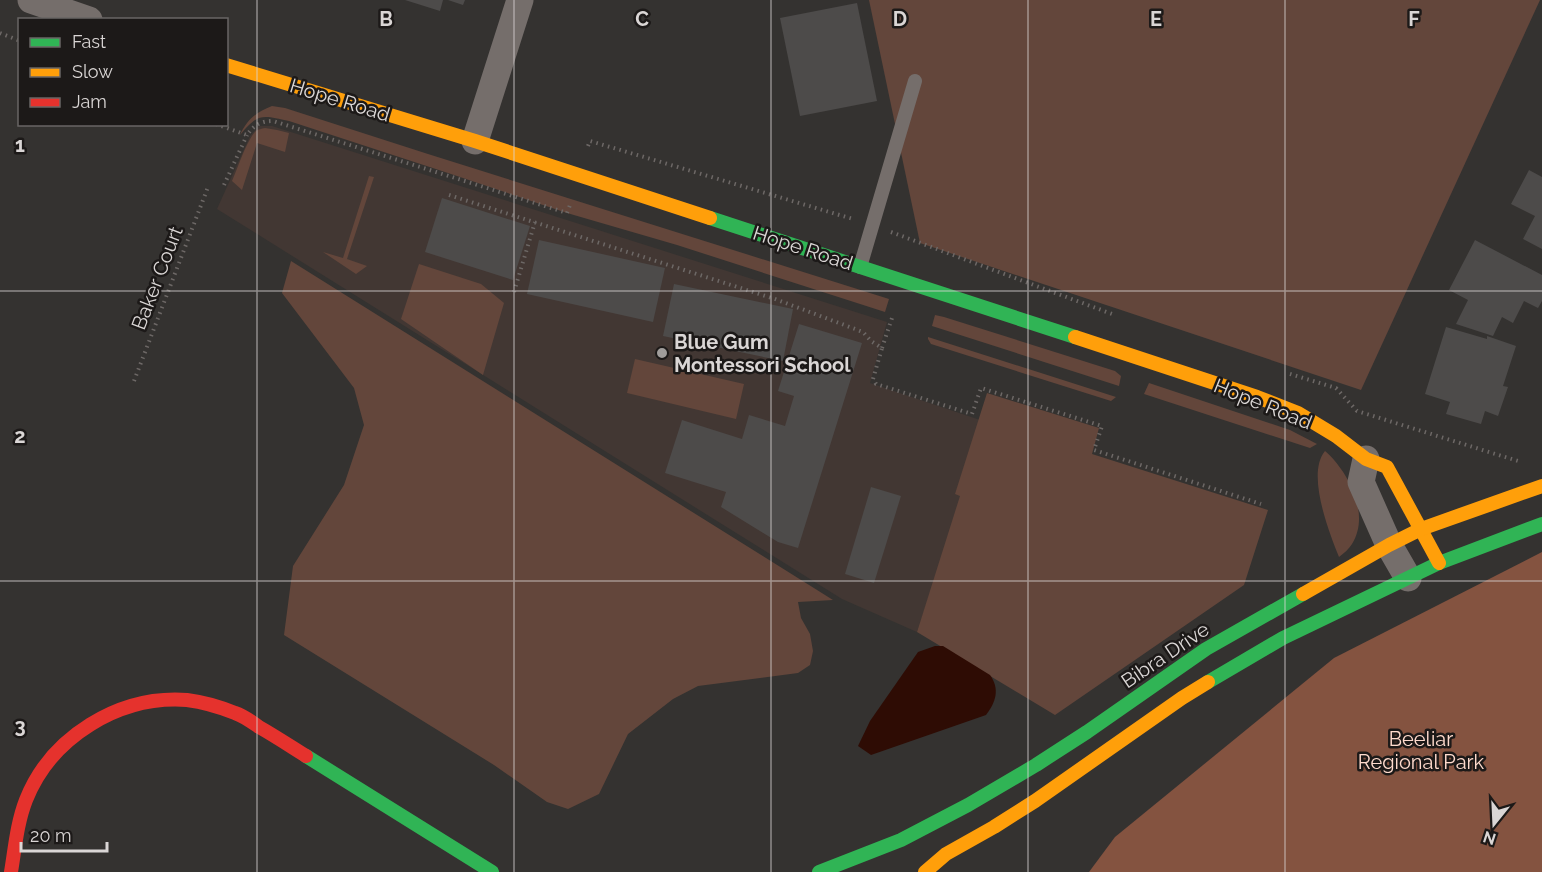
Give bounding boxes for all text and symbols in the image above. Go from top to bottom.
text: B [379,7,393,31]
text: C [635,7,649,31]
text: D [893,7,907,31]
text: E [1150,7,1162,31]
text: F [1408,7,1420,31]
legend [18,18,228,126]
text: Fast [72,31,106,52]
text: Slow [72,61,113,82]
street label: Hope Road [287,73,393,127]
text: Jam [72,91,107,112]
text: 1 [15,133,25,157]
street label: Hope Road [750,221,856,275]
street label: Baker Court [126,223,188,333]
place label: Blue Gum Montessori School [674,330,851,377]
marker: Blue Gum Montessori School [655,346,669,360]
street label: Hope Road [1210,373,1316,435]
text: 2 [14,424,26,448]
street label: Bibra Drive [1117,617,1214,693]
text: 3 [14,714,26,738]
park label: Beeliar Regional Park [1358,727,1485,774]
north arrow [1464,794,1524,854]
scale bar [21,815,106,853]
text: 20 m [30,825,72,846]
text: N [1481,827,1498,849]

